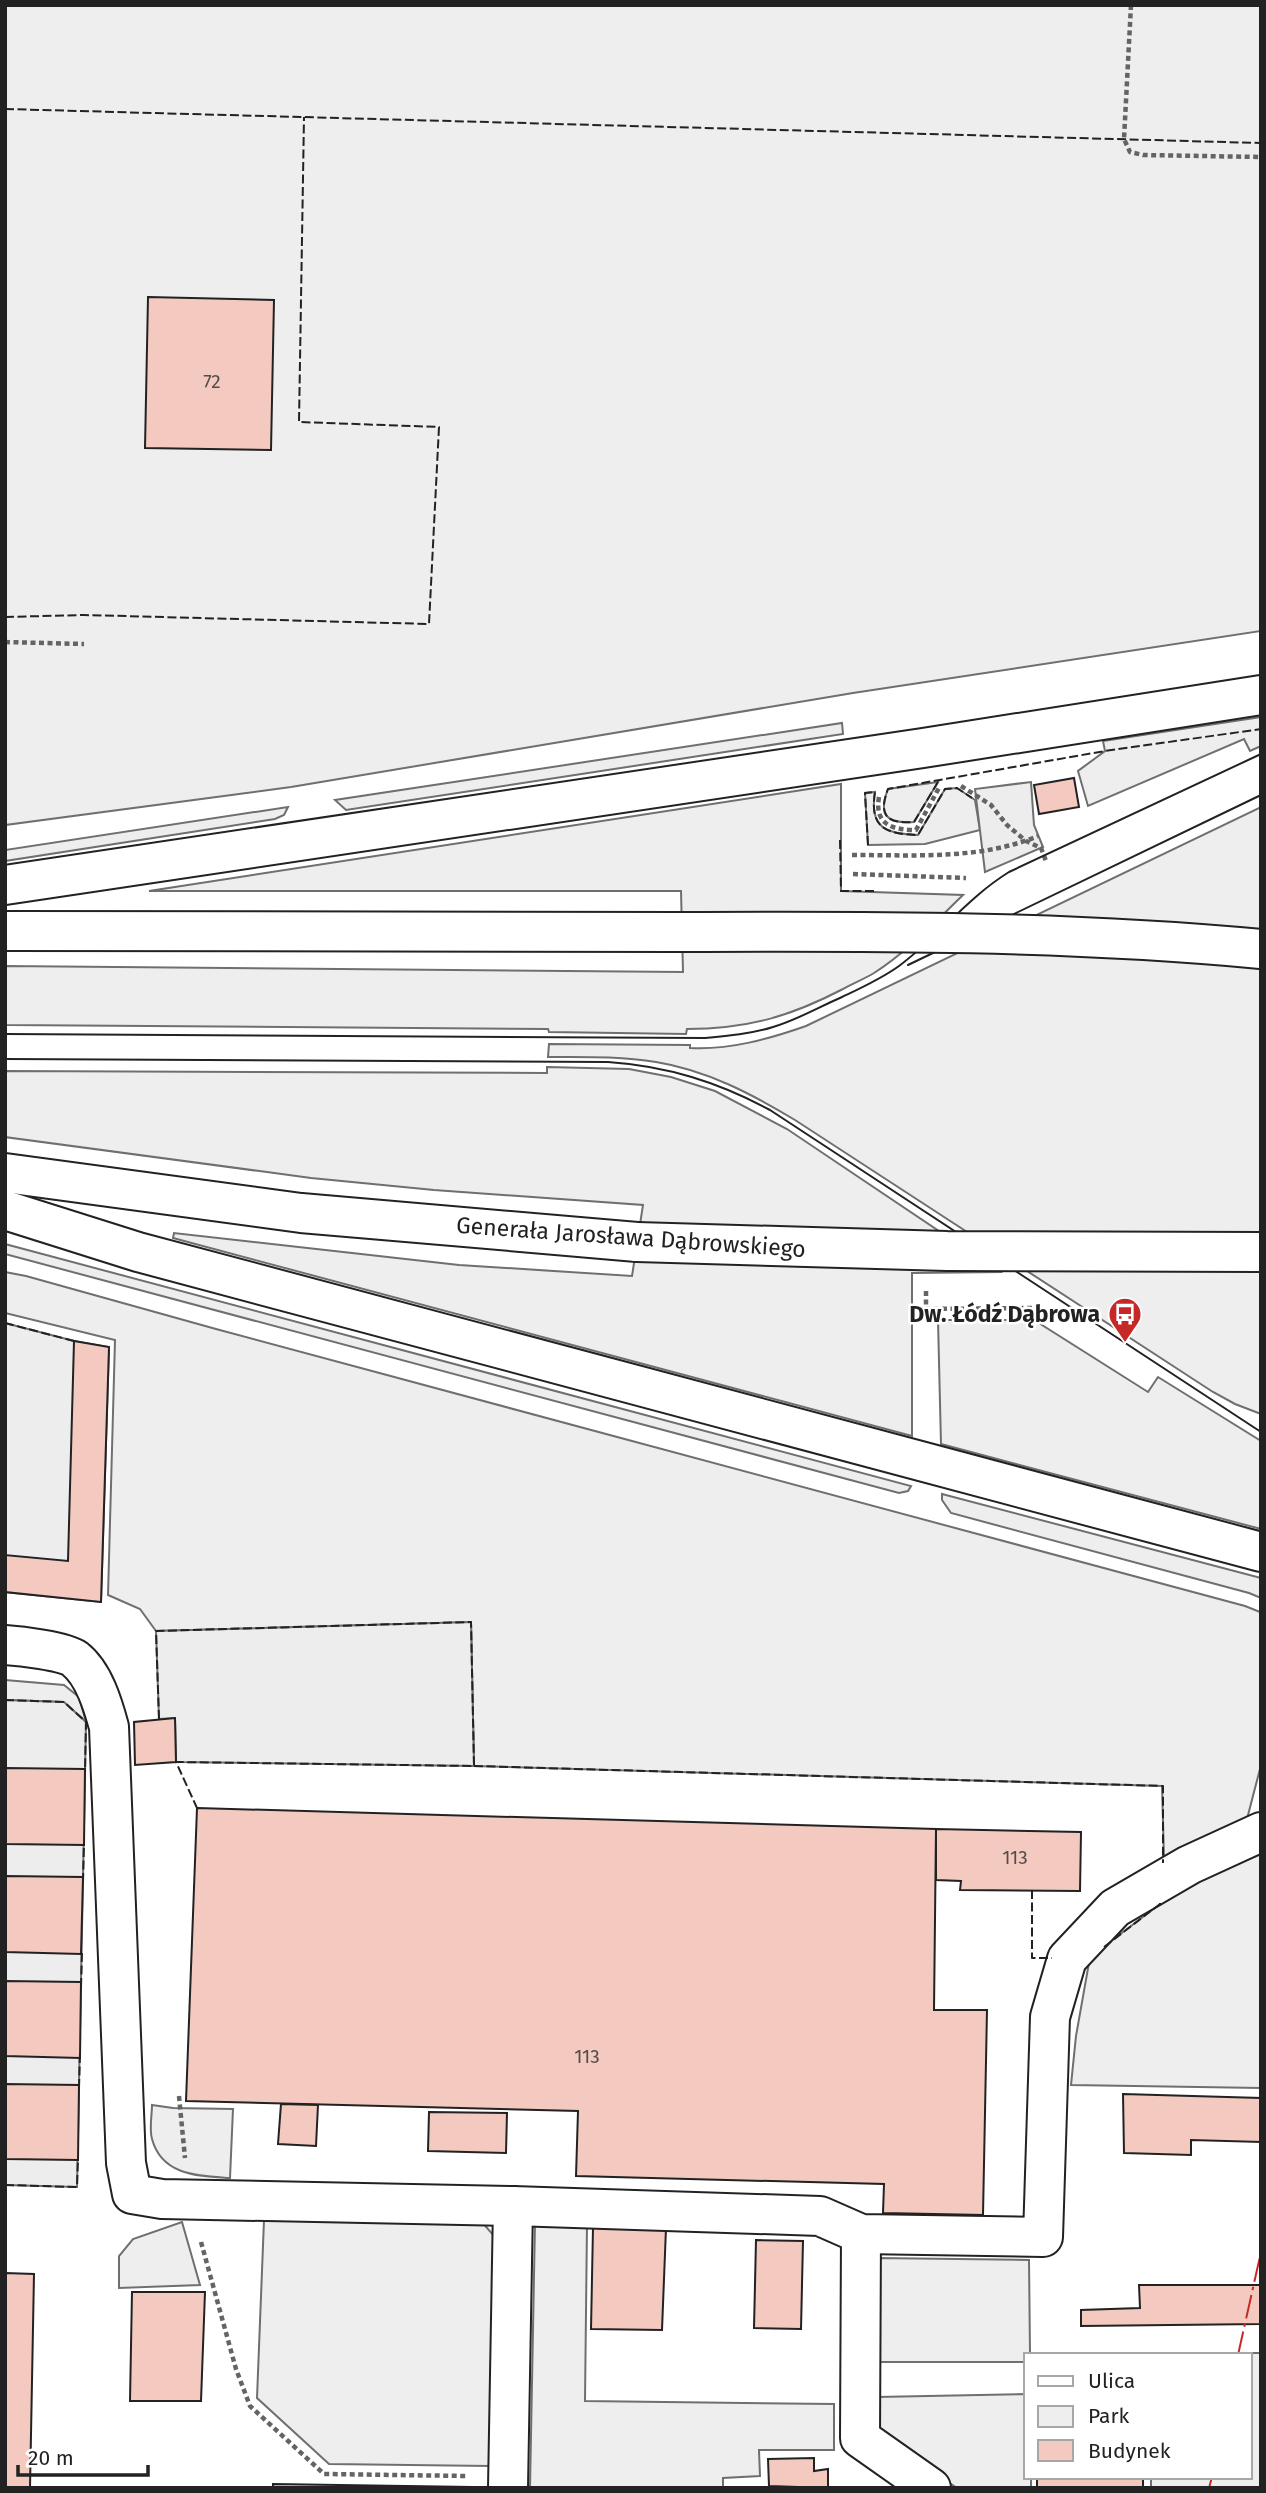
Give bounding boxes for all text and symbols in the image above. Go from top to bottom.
house number: 72 [203,370,221,393]
street label: Generała Jarosława Dąbrowskiego [455,1211,807,1263]
bus stop icon: Dw. Łódź Dąbrowa [1106,1295,1144,1344]
place label: Dw. Łódź Dąbrowa [909,1300,1100,1328]
house number: 113 [1002,1846,1028,1869]
house number: 113 [574,2045,600,2068]
legend [1024,2353,1252,2479]
text: Ulica [1088,2368,1135,2394]
text: Park [1088,2403,1130,2429]
scale bar [18,2434,147,2478]
text: Budynek [1088,2438,1171,2464]
text: 20 m [28,2445,74,2471]

